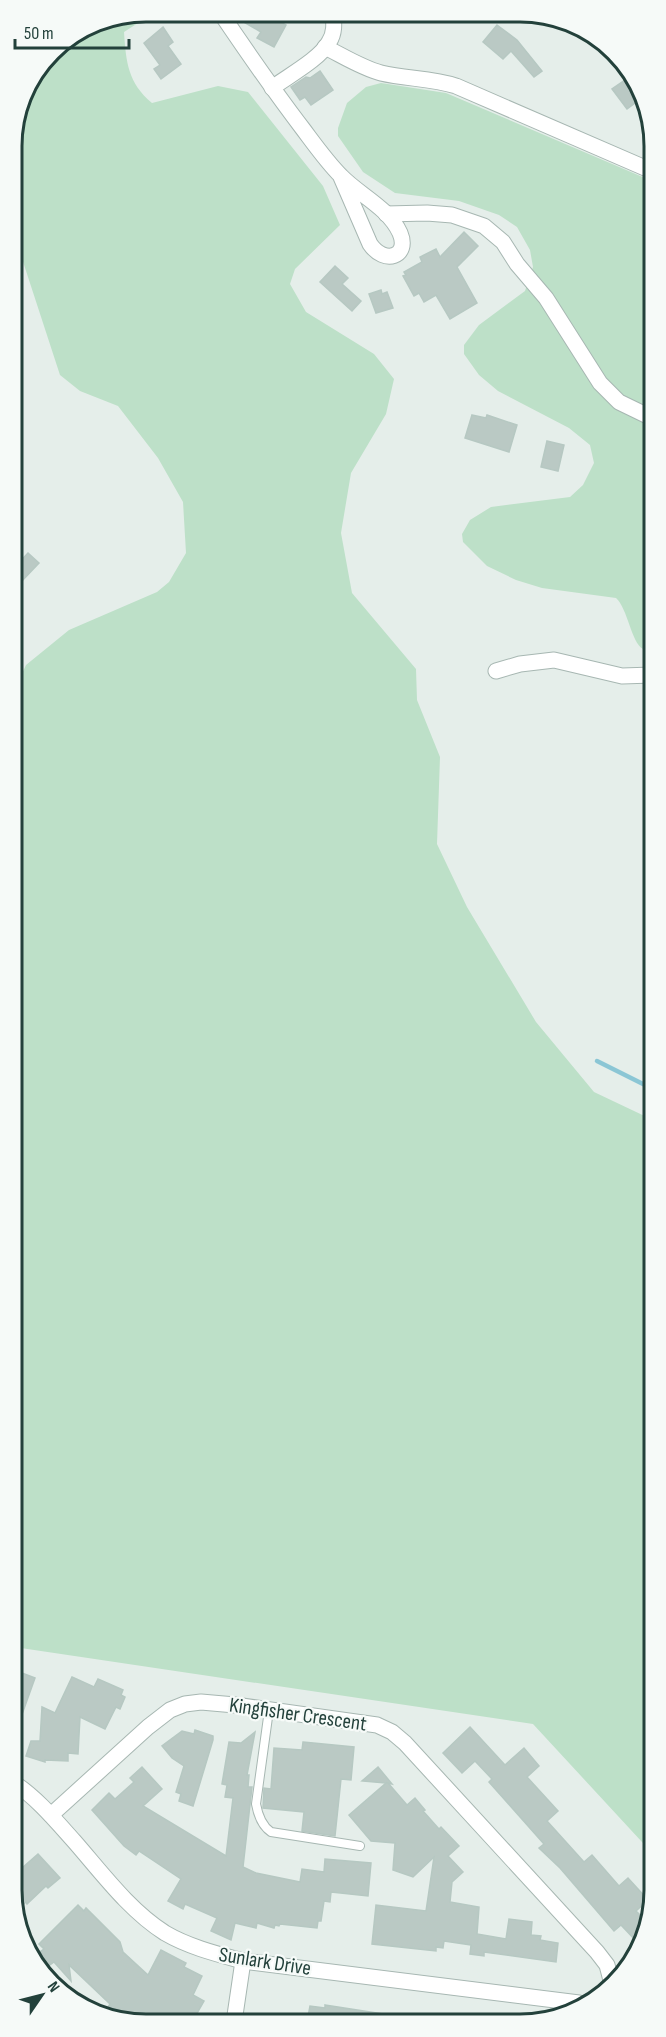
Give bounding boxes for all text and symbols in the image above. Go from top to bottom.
scale bar [15,12,129,50]
text: 50 m [24,23,54,44]
street label: Kingfisher Crescent [228,1692,368,1737]
street label: Sunlark Drive [217,1942,313,1981]
north arrow [12,1965,72,2025]
text: N [43,1978,63,1996]

